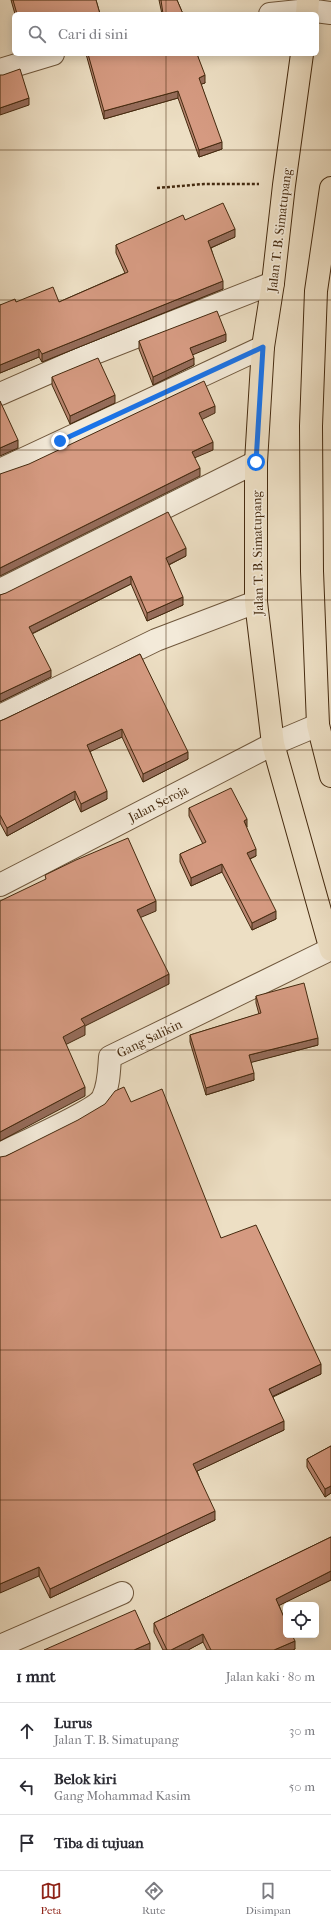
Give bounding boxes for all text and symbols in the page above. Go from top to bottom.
search box [12,12,319,56]
icon: search [26,23,48,45]
text: Cari di sini [58,25,128,43]
street label: Jalan T. B. Simatupang [264,166,295,294]
route end [51,432,69,450]
route start [247,453,265,471]
street label: Jalan T. B. Simatupang [249,490,266,616]
street label: Jalan Seroja [125,782,191,825]
street label: Gang Salikin [114,1016,185,1061]
map controls [283,1602,319,1638]
button: locate [283,1602,319,1638]
text: 1 mnt [16,1666,56,1686]
text: Jalan kaki · 80 m [226,1669,315,1684]
text: Lurus [54,1714,92,1732]
icon: ahead [16,1720,38,1742]
text: 30 m [289,1723,315,1738]
text: Jalan T. B. Simatupang [54,1732,179,1747]
text: Belok kiri [54,1770,117,1788]
icon: left [16,1776,38,1798]
text: 50 m [289,1779,315,1794]
text: Gang Mohammad Kasim [54,1788,191,1803]
icon: arrive [16,1832,38,1854]
text: Tiba di tujuan [54,1834,144,1852]
tab: Peta [40,1880,62,1917]
tab: Rute [142,1880,165,1917]
tab: Disimpan [245,1880,291,1917]

